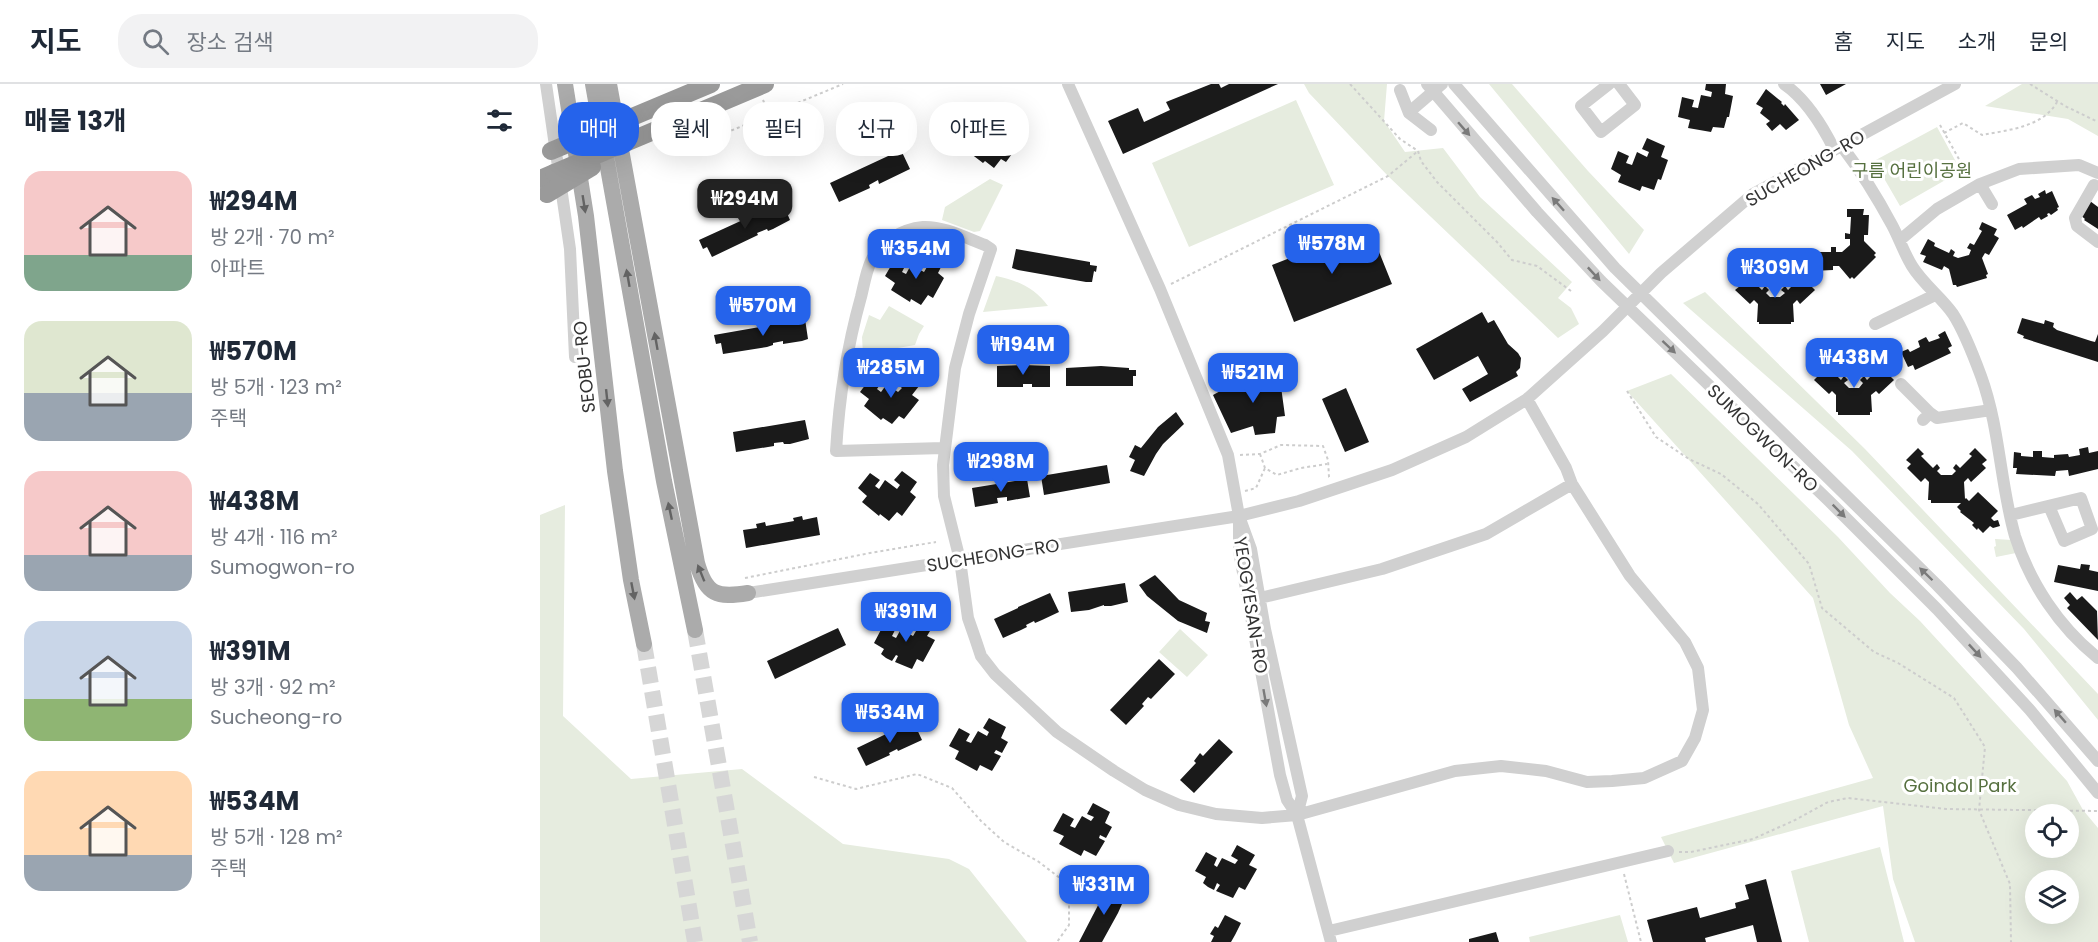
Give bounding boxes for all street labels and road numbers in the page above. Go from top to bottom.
street label: SUCHEONG-RO [1741,124,1869,212]
street label: SEOBU-RO [567,320,601,414]
street label: SUMOGWON-RO [1702,378,1824,498]
street label: SUCHEONG-RO [925,532,1061,578]
street label: YEOGYESAN-RO [1228,535,1274,675]

